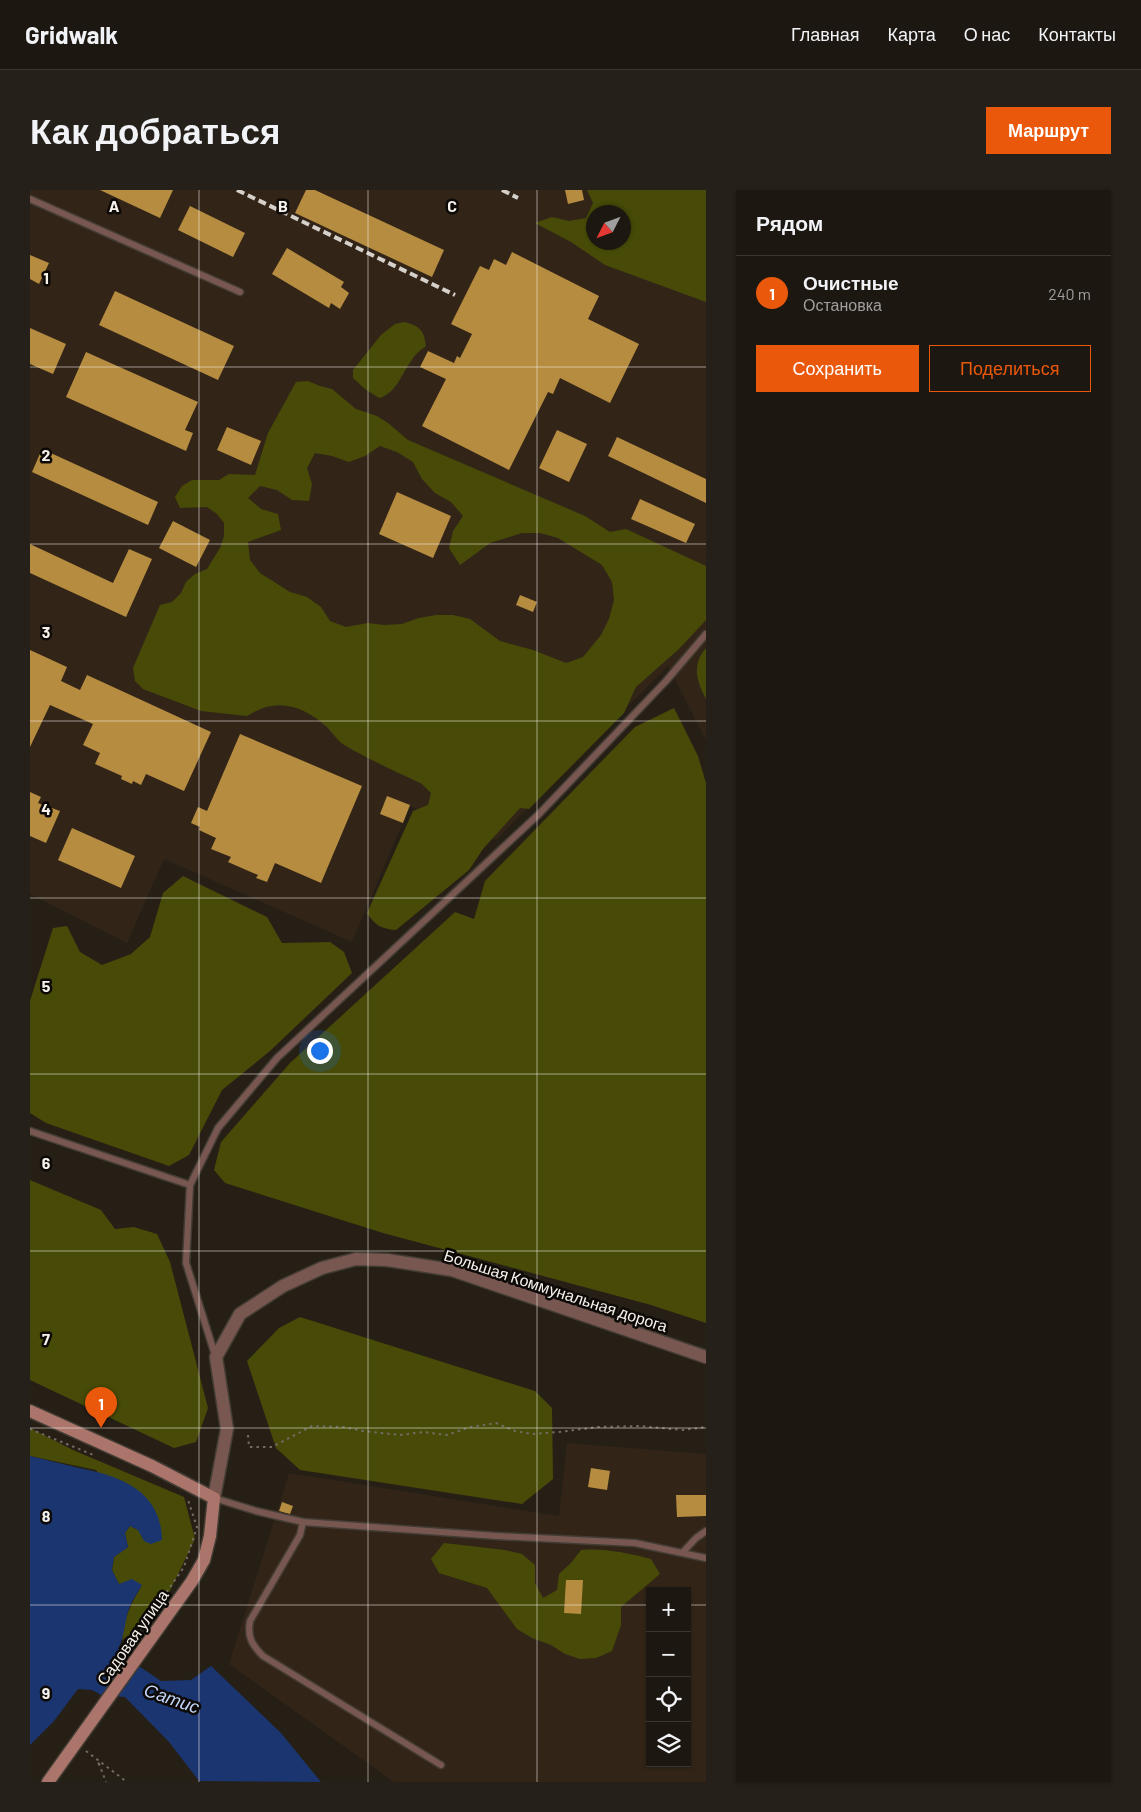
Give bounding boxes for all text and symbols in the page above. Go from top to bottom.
text: Gridwalk [25,20,118,49]
text: Главная [791,23,860,45]
text: Карта [888,23,936,45]
text: О нас [964,23,1010,45]
text: Контакты [1038,23,1116,45]
button: Маршрут [986,107,1111,154]
text: Как добраться [30,109,280,151]
text: A [109,196,120,215]
text: B [278,196,288,215]
text: C [447,196,457,215]
north arrow [586,205,631,250]
text: Рядом [756,210,823,235]
text: 1 [43,268,49,287]
text: Очистные [803,271,899,294]
text: 1 [769,284,775,303]
text: 240 m [1048,284,1091,303]
text: Остановка [803,295,882,314]
button: Сохранить [756,345,919,392]
button: Поделиться [929,345,1091,392]
text: 2 [42,445,51,464]
text: 3 [42,622,50,641]
text: 4 [41,799,51,818]
text: 5 [42,976,51,995]
your location [307,1038,333,1064]
text: 6 [42,1153,51,1172]
street label: Большая Коммунальная дорога [442,1245,670,1335]
text: 7 [42,1329,50,1348]
pin: 1 [85,1387,117,1428]
text: 8 [42,1506,51,1525]
street label: Садовая улица [92,1586,172,1688]
map controls [646,1587,691,1767]
button: + [646,1587,691,1632]
button: − [646,1632,691,1677]
button: locate [646,1677,691,1722]
water label: Сатис [141,1678,203,1718]
text: 9 [42,1683,50,1702]
button: layers [646,1722,691,1767]

